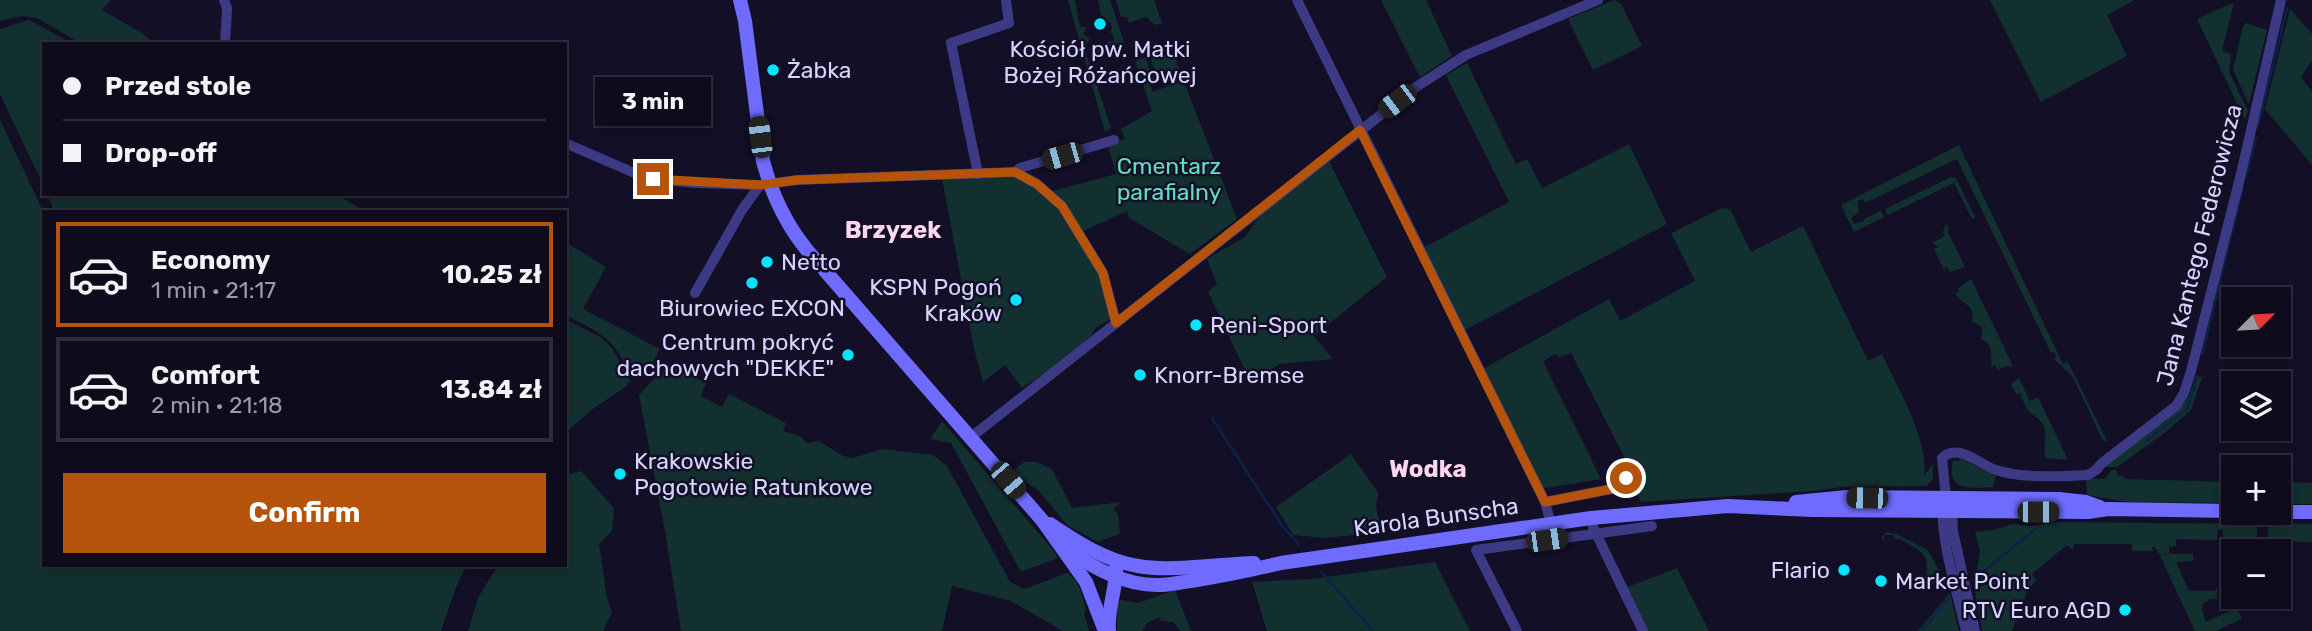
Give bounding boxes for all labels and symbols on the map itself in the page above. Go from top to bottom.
marker: Kościół pw. Matki Bożej Różańcowej [1092,16,1108,32]
place label: Kościół pw. Matki Bożej Różańcowej [1003,35,1197,89]
place label: Żabka [787,56,852,84]
marker: Żabka [765,62,781,78]
callout: 3 min [595,78,711,127]
car [1374,80,1421,122]
street label: Jana Kantego Federowicza [2150,101,2248,389]
car [748,115,773,159]
car [1039,140,1086,172]
park label: Cmentarz parafialny [1117,152,1222,206]
route end [637,163,669,195]
district label: Brzyzek [845,216,941,244]
place label: Netto [781,248,841,276]
marker: Netto [759,254,775,270]
place label: KSPN Pogoń Kraków [869,273,1002,327]
marker: Biurowiec EXCON [744,275,760,291]
north arrow [2221,287,2291,357]
marker: KSPN Pogoń Kraków [1008,292,1024,308]
place label: Biurowiec EXCON [659,294,845,322]
place label: Reni-Sport [1210,311,1327,339]
marker: Reni-Sport [1188,317,1204,333]
place label: Centrum pokryć dachowych "DEKKE" [616,328,834,382]
marker: Centrum pokryć dachowych "DEKKE" [840,347,856,363]
place label: Knorr-Bremse [1154,361,1304,389]
marker: Knorr-Bremse [1132,367,1148,383]
place label: Krakowskie Pogotowie Ratunkowe [634,447,873,501]
district label: Wodka [1389,455,1467,483]
car [987,457,1030,503]
route start [1610,462,1642,494]
marker: Krakowskie Pogotowie Ratunkowe [612,466,628,482]
car [1846,487,1889,509]
street label: Karola Bunscha [1352,492,1520,542]
car [2018,502,2060,523]
car [1525,527,1570,553]
place label: Flario [1771,556,1830,584]
marker: Flario [1836,562,1852,578]
place label: Market Point [1895,567,2030,595]
marker: Market Point [1873,573,1889,589]
place label: RTV Euro AGD [1962,596,2111,624]
marker: RTV Euro AGD [2117,602,2133,618]

